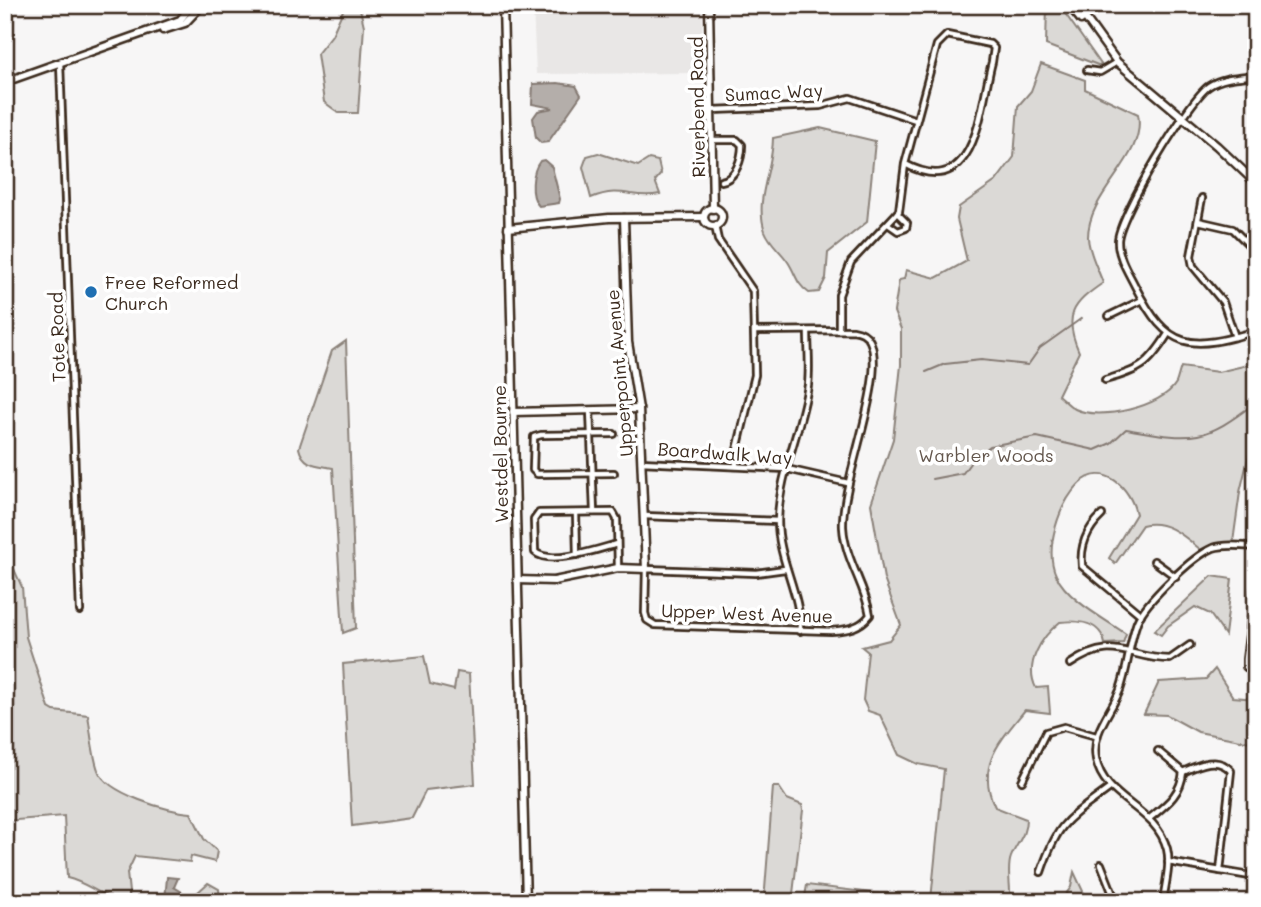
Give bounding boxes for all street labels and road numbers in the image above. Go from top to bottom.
street label: Riverbend Road [684,36,710,178]
street label: Sumac Way [724,77,824,107]
street label: Upperpoint Avenue [600,288,638,458]
street label: Tote Road [43,291,71,383]
street label: Westdel Bourne [487,385,513,523]
street label: Boardwalk Way [657,436,793,470]
street label: Upper West Avenue [661,598,833,628]

